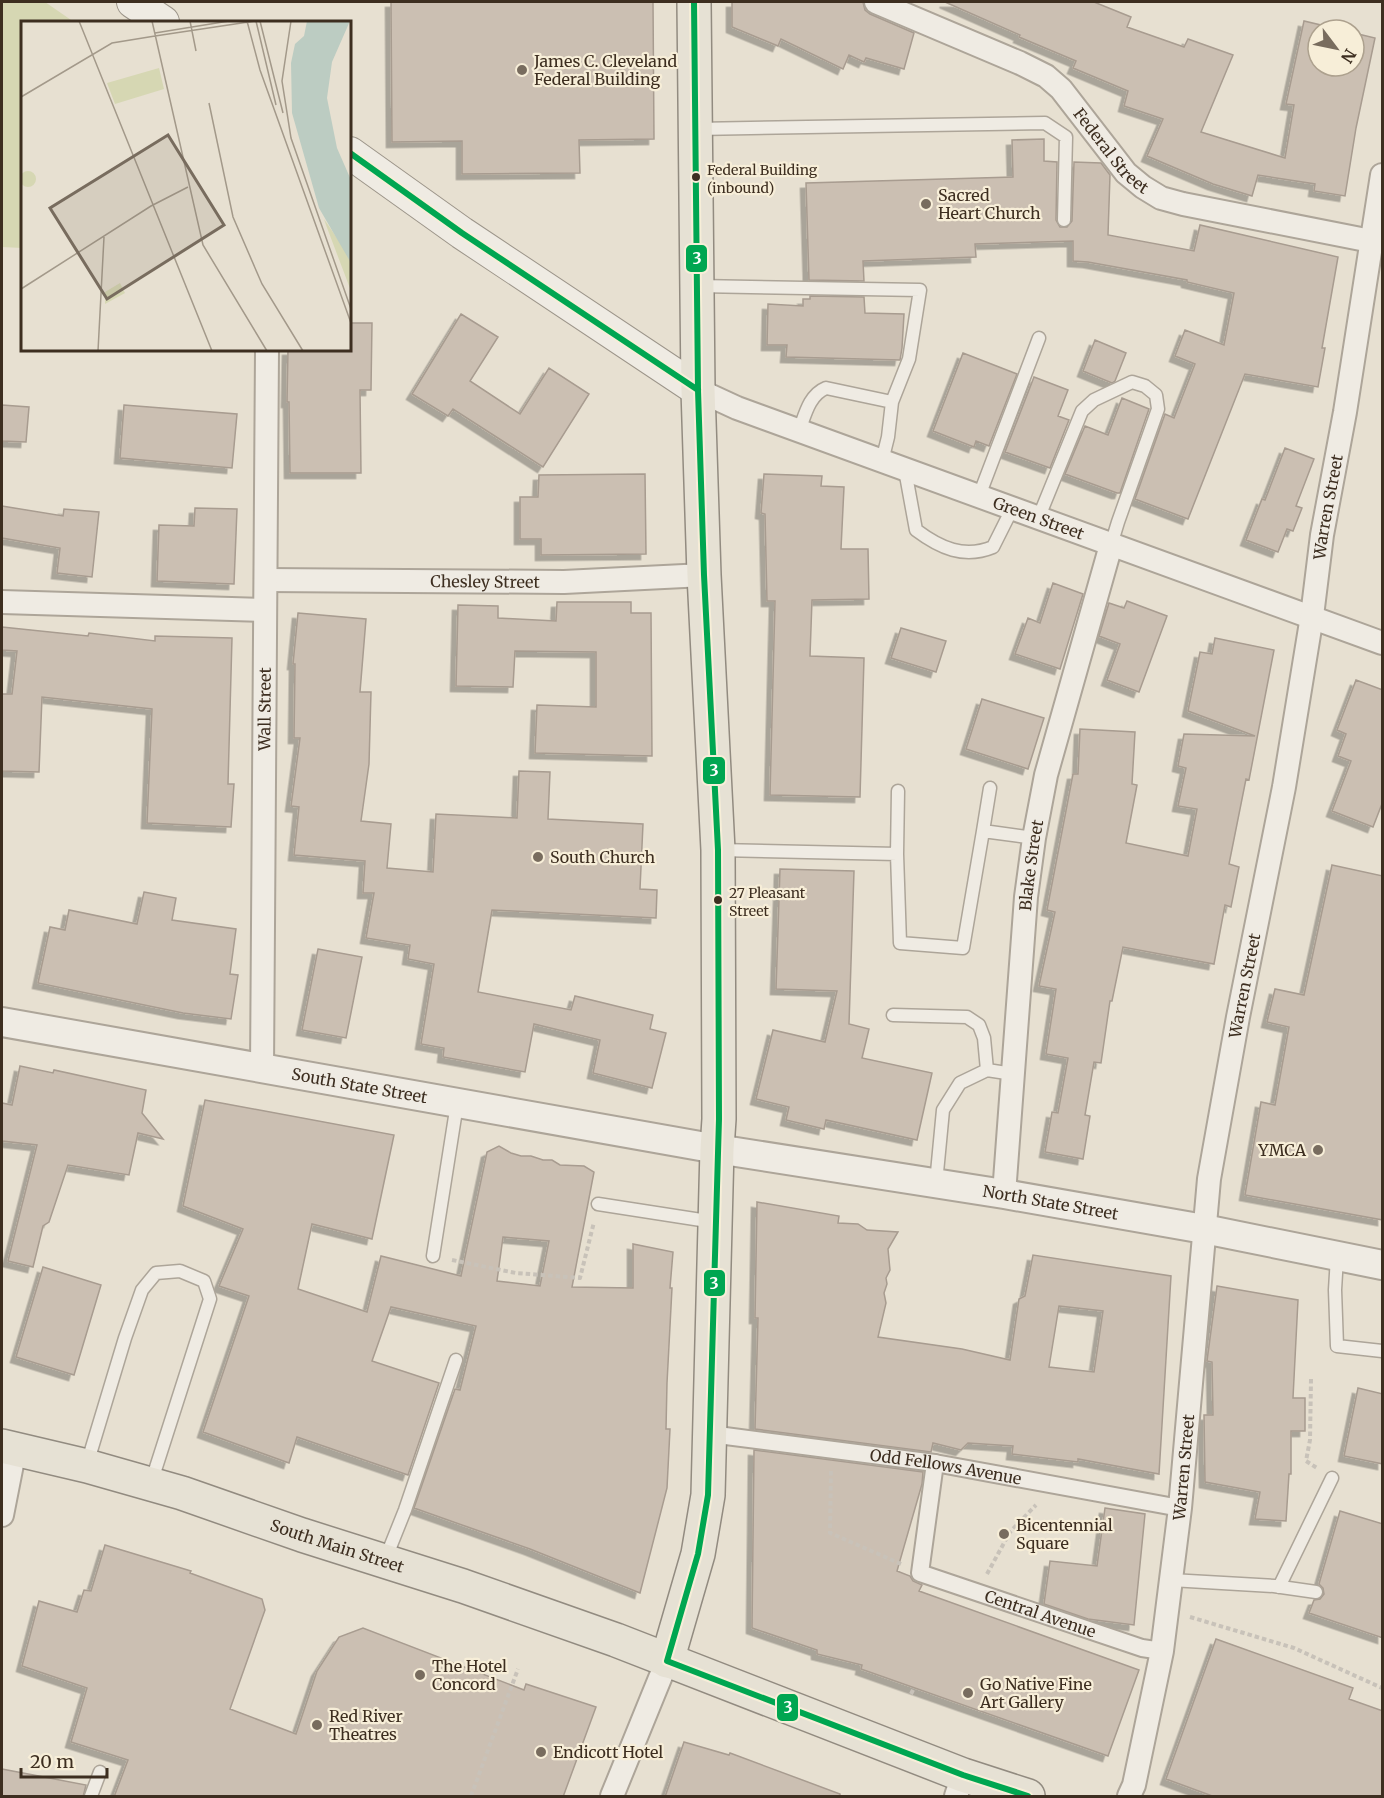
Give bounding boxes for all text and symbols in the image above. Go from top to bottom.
north arrow [1306,18,1366,78]
inset map [21,21,351,351]
text: N [1337,45,1361,67]
place label: James C. Cleveland Federal Building [533,51,678,89]
marker: James C. Cleveland Federal Building [515,63,529,77]
street label: Federal Street [1069,104,1153,198]
place label: Federal Building (inbound) [707,161,818,197]
marker: Federal Building (inbound) [690,171,702,183]
place label: Sacred Heart Church [938,185,1041,223]
marker: Sacred Heart Church [919,197,933,211]
line badge: 3 [685,244,708,273]
text: 3 [692,248,702,268]
street label: Warren Street [1309,452,1347,562]
street label: Green Street [990,492,1088,544]
street label: Chesley Street [430,571,541,592]
street label: Wall Street [254,666,275,752]
line badge: 3 [702,756,726,785]
text: 3 [709,760,719,780]
street label: Blake Street [1015,817,1047,911]
place label: South Church [550,847,656,867]
marker: South Church [531,850,545,864]
place label: 27 Pleasant Street [729,884,806,920]
marker: 27 Pleasant Street [712,894,724,906]
street label: Warren Street [1224,931,1265,1041]
street label: South State Street [290,1064,430,1107]
place label: YMCA [1257,1140,1307,1160]
marker: YMCA [1311,1143,1325,1157]
street label: North State Street [981,1181,1121,1224]
line badge: 3 [703,1269,726,1297]
text: 3 [709,1273,719,1293]
street label: Warren Street [1168,1413,1198,1523]
street label: Odd Fellows Avenue [869,1445,1023,1489]
street label: South Main Street [268,1515,407,1577]
place label: Bicentennial Square [1016,1515,1113,1553]
marker: Bicentennial Square [997,1527,1011,1541]
street label: Central Avenue [982,1586,1098,1642]
place label: The Hotel Concord [432,1656,507,1694]
marker: The Hotel Concord [413,1668,427,1682]
place label: Go Native Fine Art Gallery [979,1674,1092,1712]
marker: Go Native Fine Art Gallery [961,1686,975,1700]
line badge: 3 [776,1693,799,1722]
text: 3 [783,1697,793,1717]
place label: Red River Theatres [329,1706,403,1744]
marker: Red River Theatres [310,1718,324,1732]
scale bar [21,1741,106,1779]
place label: Endicott Hotel [553,1742,663,1762]
marker: Endicott Hotel [534,1745,548,1759]
text: 20 m [30,1750,74,1773]

